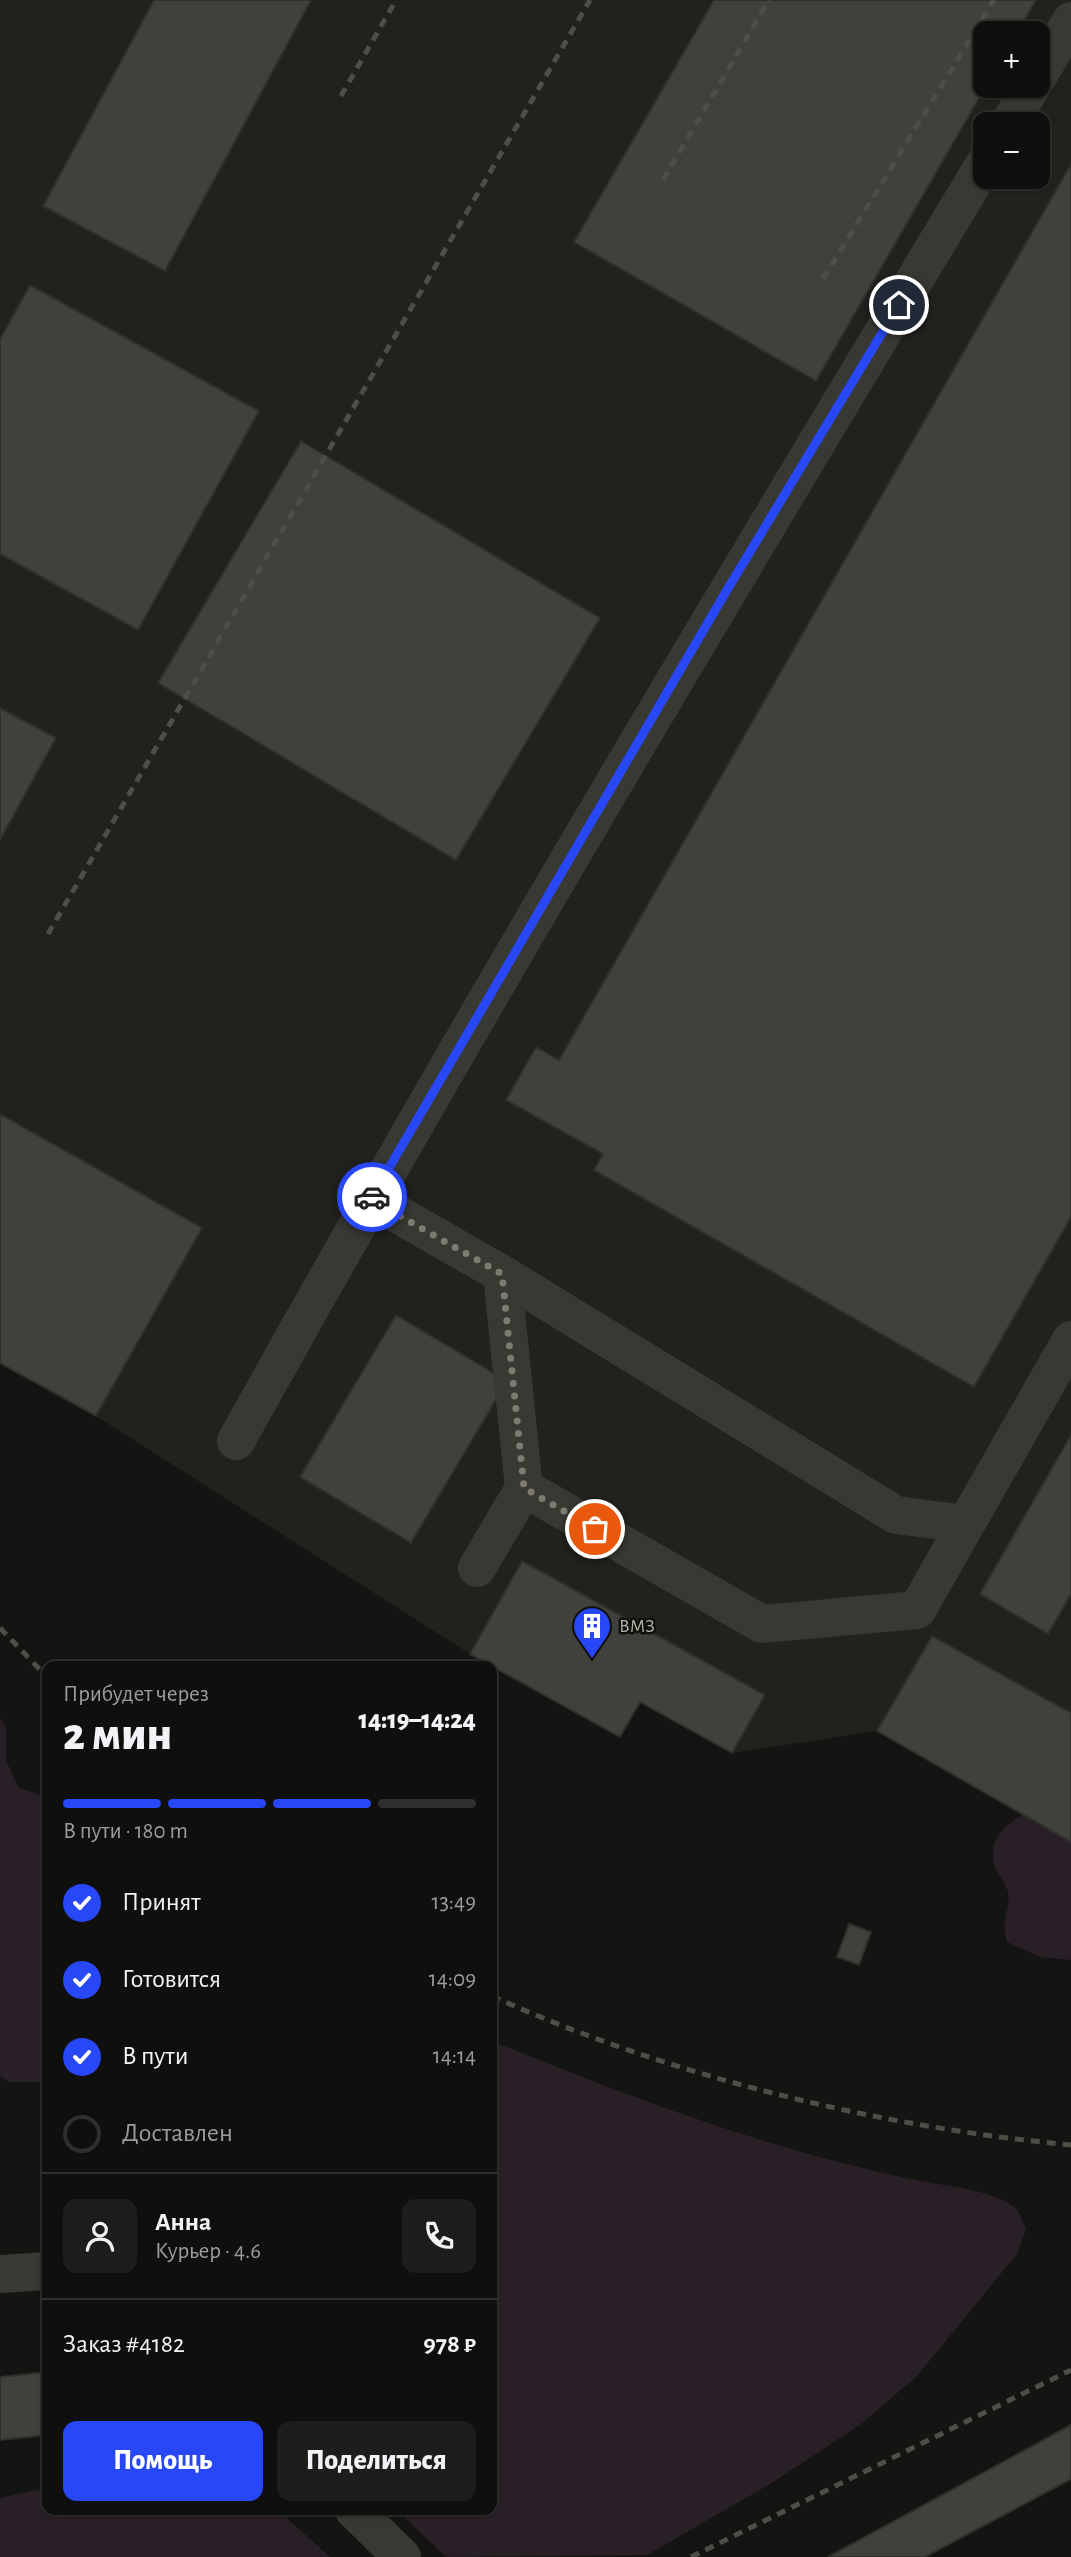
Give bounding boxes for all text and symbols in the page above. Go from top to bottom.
map controls [973,21,1050,189]
button: + [973,21,1050,98]
button: − [973,112,1050,189]
pin [869,275,929,335]
icon: home [880,286,918,324]
courier [337,1162,407,1232]
icon: car [353,1178,391,1216]
pin [565,1499,625,1559]
icon: bag [576,1510,614,1548]
building icon: ВМЗ [571,1605,613,1660]
place label: ВМЗ [619,1617,655,1636]
text: Прибудет через [63,1683,209,1706]
text: 14:19–14:24 [358,1707,476,1733]
text: 2 мин [63,1712,172,1758]
text: В пути · 180 m [63,1820,188,1843]
icon: check [63,1884,101,1922]
text: Принят [122,1889,201,1915]
text: 13:49 [431,1891,476,1914]
icon: check [63,1961,101,1999]
text: Готовится [122,1966,221,1992]
text: 14:09 [429,1968,476,1991]
icon: check [63,2038,101,2076]
text: В пути [122,2043,188,2069]
text: 14:14 [433,2045,476,2068]
text: Доставлен [122,2120,233,2146]
button: person [63,2199,137,2273]
button: phone [402,2199,476,2273]
text: Анна [155,2209,211,2235]
text: Курьер · 4.6 [155,2240,261,2263]
text: Заказ #4182 [63,2331,185,2357]
text: 978 ₽ [423,2331,476,2357]
button: Помощь [63,2421,263,2501]
button: Поделиться [277,2421,476,2501]

